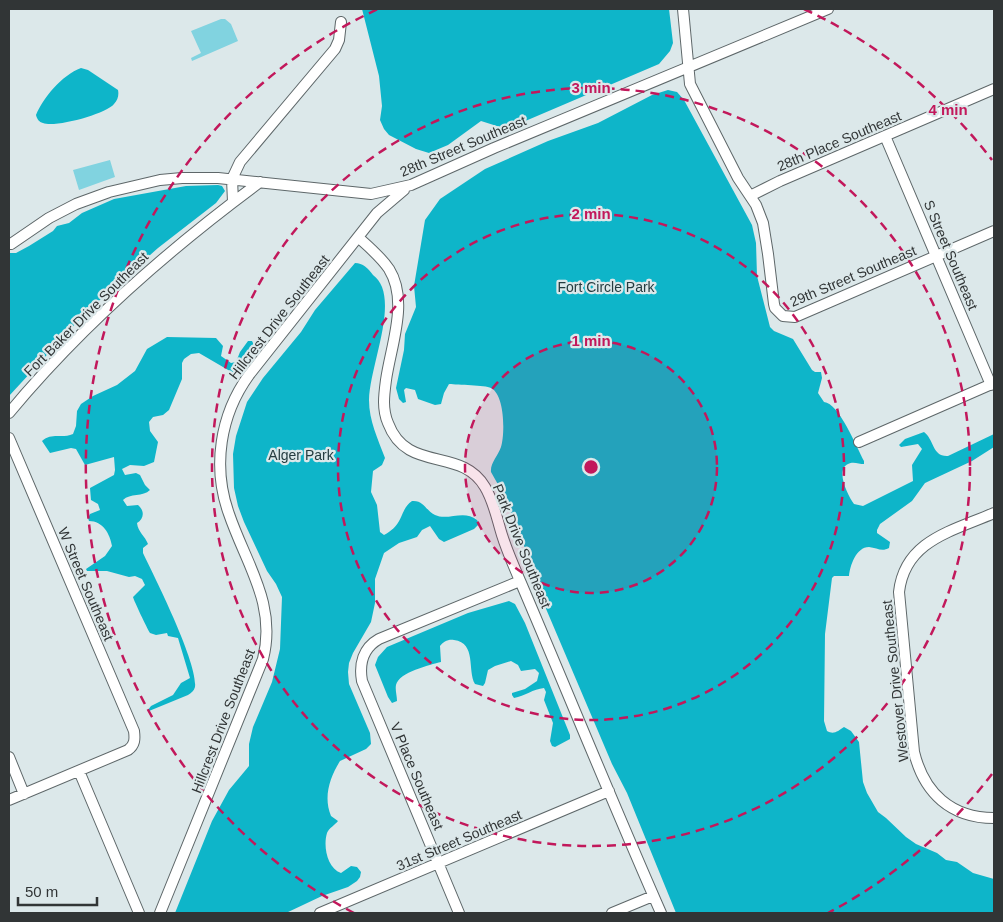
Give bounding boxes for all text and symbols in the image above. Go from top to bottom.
text: 3 min [571,79,611,96]
text: 4 min [928,101,968,118]
street label: 28th Place Southeast [775,108,903,174]
street label: 28th Street Southeast [398,112,529,180]
street label: S Street Southeast [921,198,981,312]
text: 2 min [571,205,611,222]
street label: 29th Street Southeast [788,242,919,310]
street label: Fort Baker Drive Southeast [21,249,151,379]
street label: Hillcrest Drive Southeast [226,252,333,382]
park label: Fort Circle Park [557,279,656,295]
text: 1 min [571,332,611,349]
park label: Alger Park [268,447,335,463]
centre of rings [582,458,600,476]
street label: Park Drive Southeast [490,482,554,610]
street label: W Street Southeast [55,525,117,643]
street label: Westover Drive Southeast [879,599,911,763]
street label: Hillcrest Drive Southeast [188,646,258,795]
street label: V Place Southeast [387,720,447,832]
street label: 31st Street Southeast [394,806,524,874]
scale bar [18,874,96,906]
text: 50 m [25,883,58,900]

